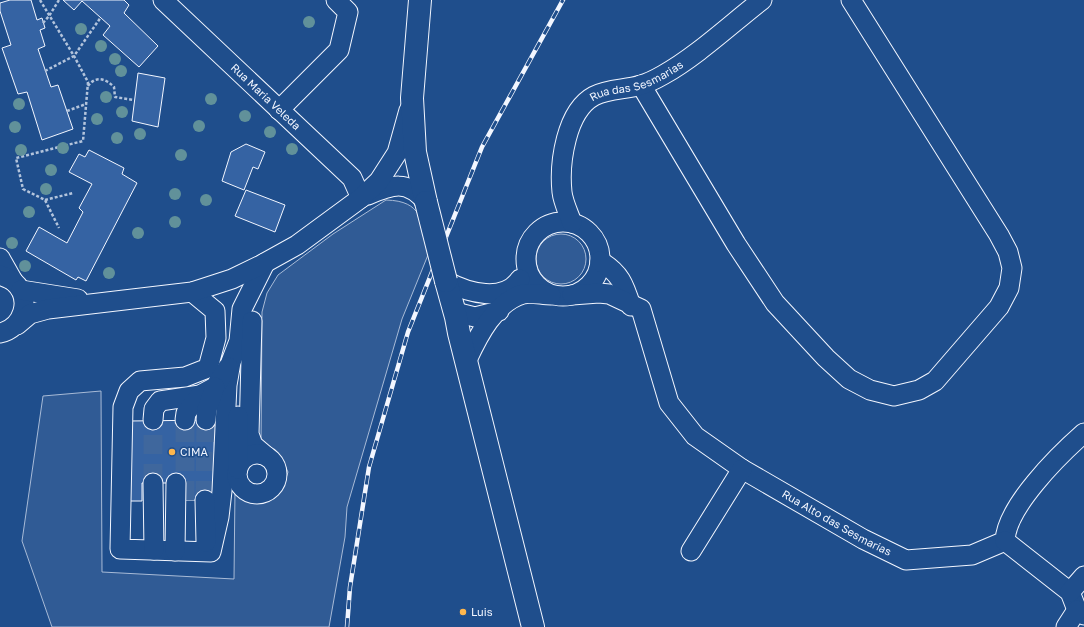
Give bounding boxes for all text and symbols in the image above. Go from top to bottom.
street label: Rua das Sesmarias [587,57,685,103]
street label: Rua Maria Veleda [229,60,303,132]
place label: CIMA [180,445,208,458]
marker: CIMA [167,447,177,457]
street label: Rua Alto das Sesmarias [780,487,894,558]
place label: Luis [471,605,493,618]
marker: Luis [458,607,468,617]

